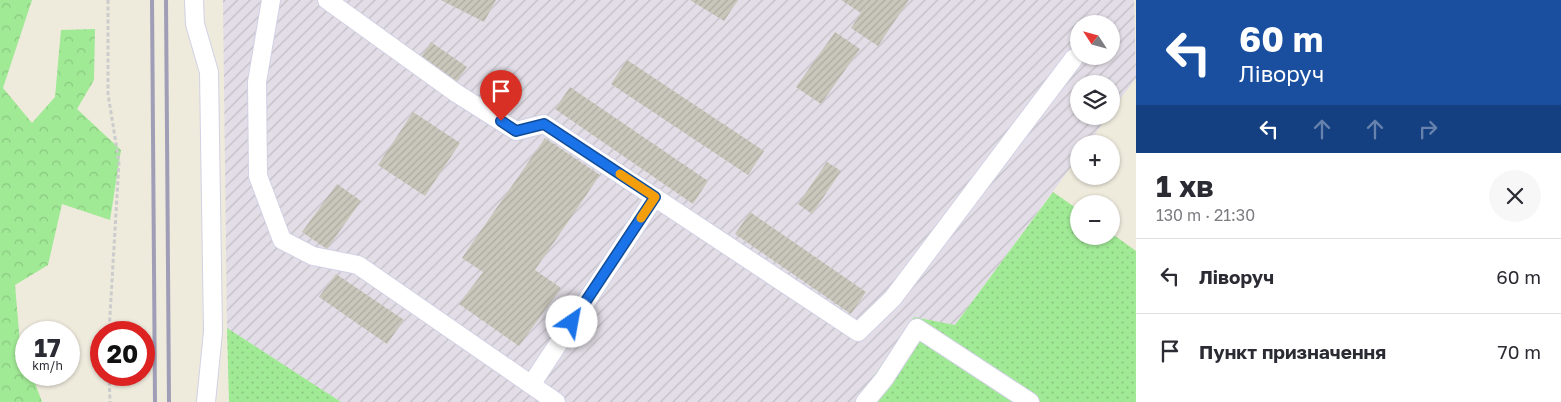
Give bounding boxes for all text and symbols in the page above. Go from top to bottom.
north arrow [1070,15,1120,65]
map controls [1070,15,1120,245]
text: 60 m [1239,18,1323,60]
icon: left [1156,20,1221,85]
text: Ліворуч [1239,60,1324,87]
pin [480,70,522,121]
button: layers [1070,75,1120,125]
icon: arrive [487,77,515,105]
icon: left [1255,115,1283,143]
icon: ahead [1308,115,1336,143]
icon: ahead [1361,115,1389,143]
icon: right [1414,115,1442,143]
button: + [1070,135,1120,185]
text: 1 хв [1156,168,1214,204]
button: close [1489,170,1541,222]
button: − [1070,195,1120,245]
text: 130 m · 21:30 [1156,205,1255,225]
icon: left [1156,262,1184,290]
text: Ліворуч [1199,265,1274,288]
text: 60 m [1496,265,1541,288]
position arrow [545,295,597,347]
speed limit sign: 20 [90,321,155,386]
text: 17 [34,332,61,363]
icon: arrive [1156,337,1184,365]
text: Пункт призначення [1199,340,1386,363]
text: 70 m [1498,340,1541,363]
text: km/h [32,358,63,373]

